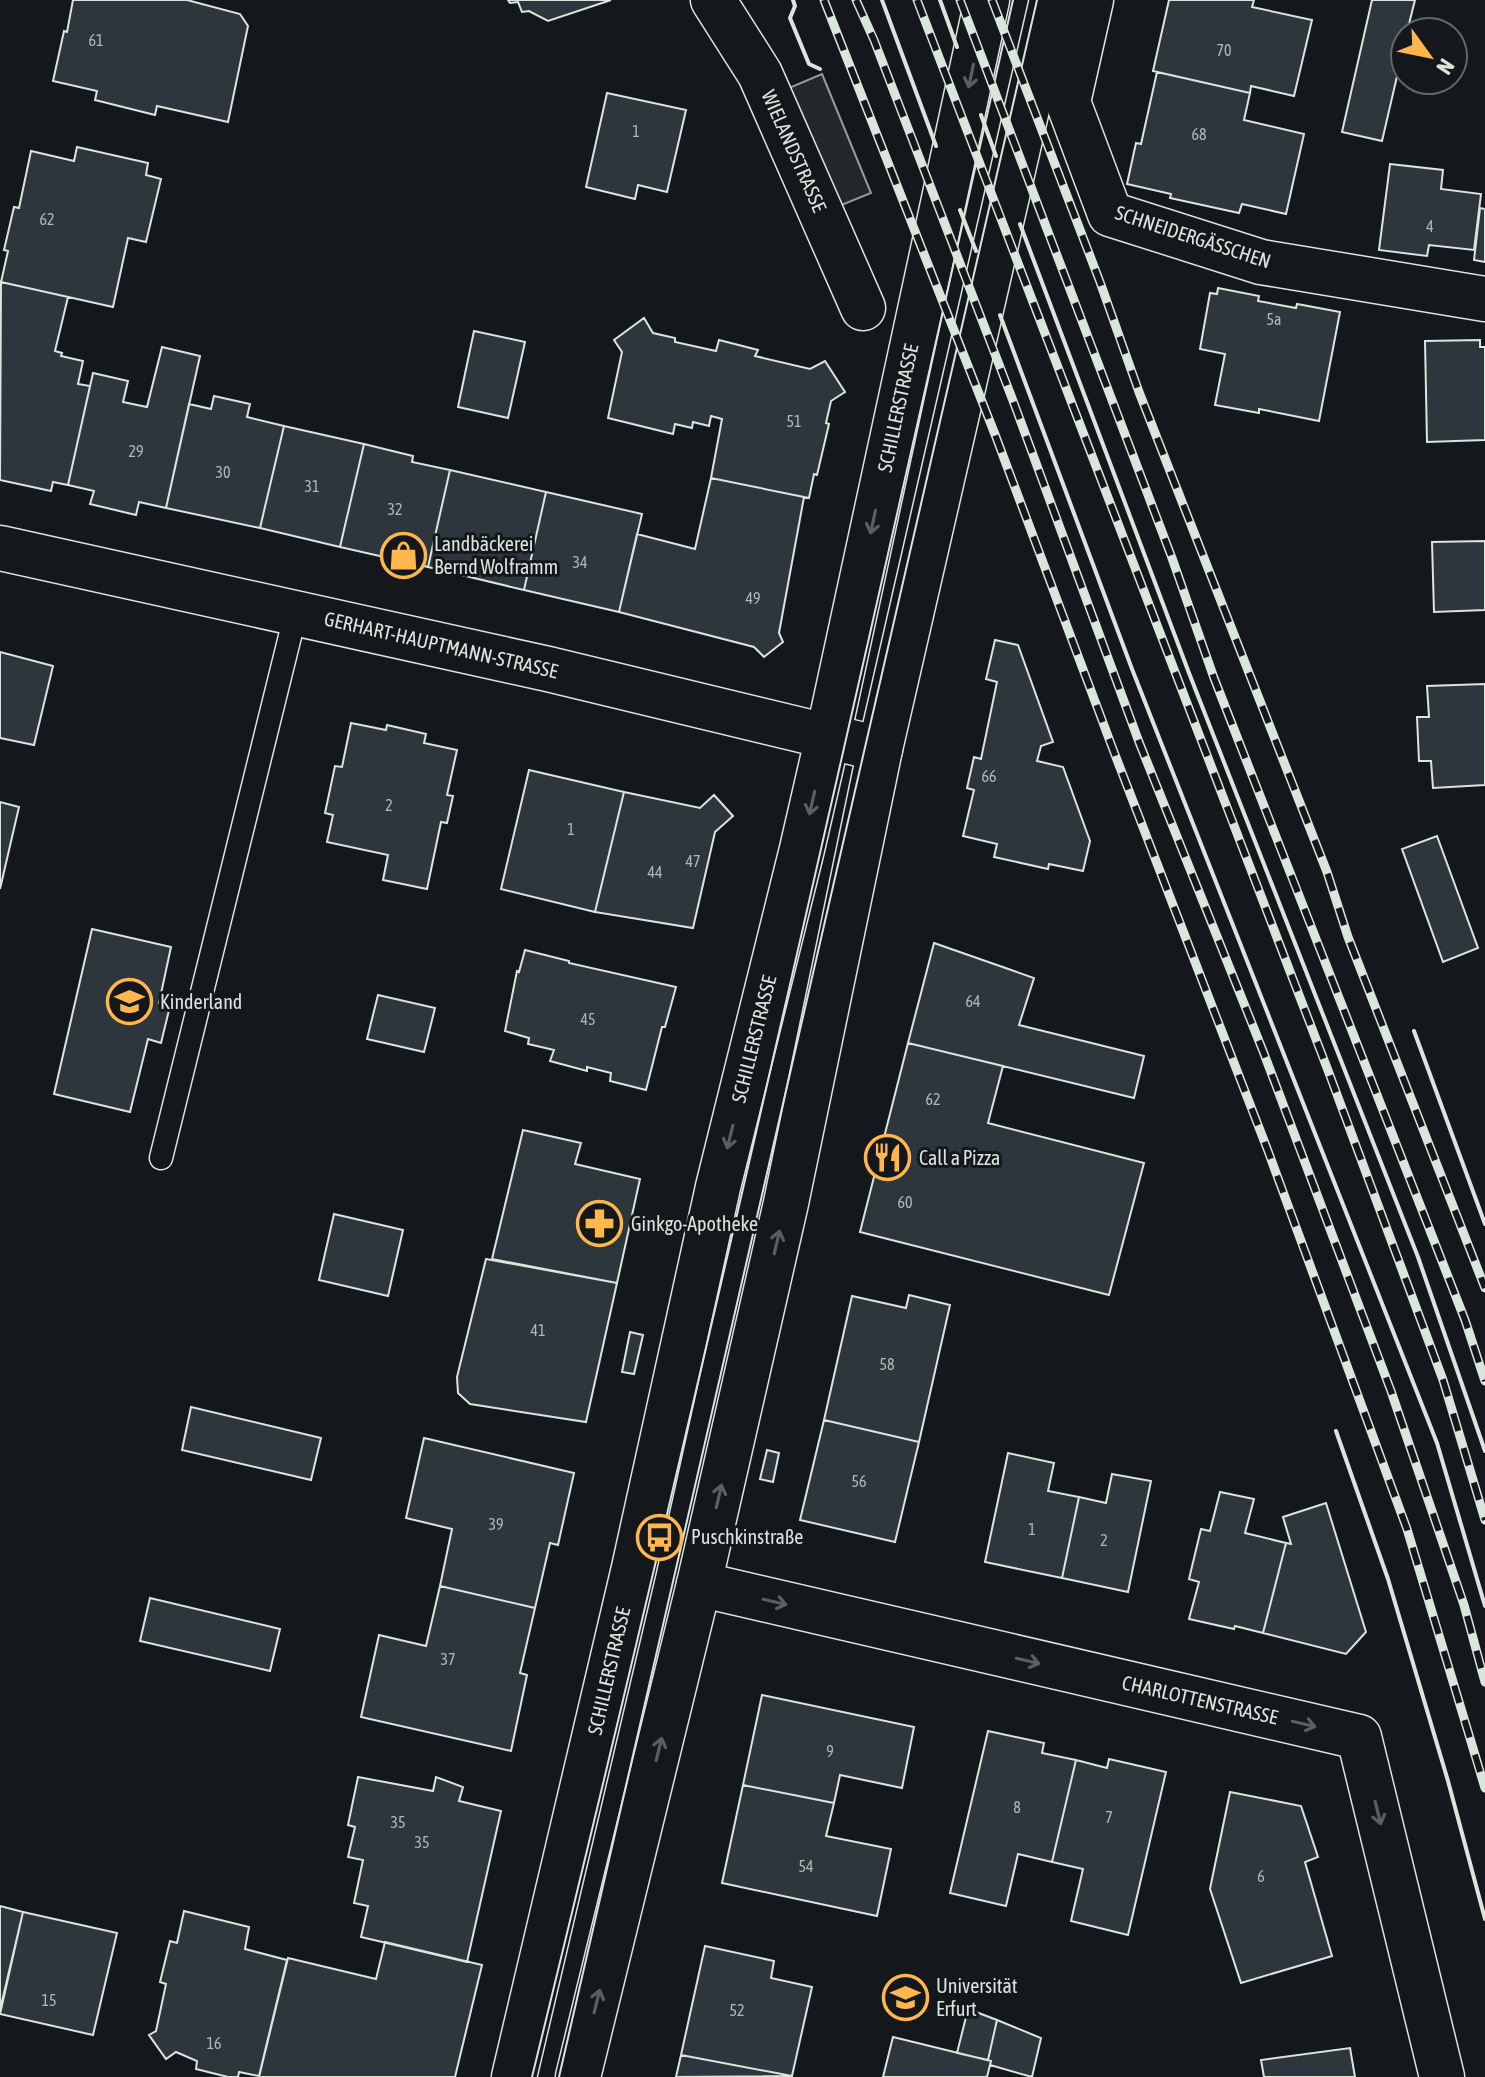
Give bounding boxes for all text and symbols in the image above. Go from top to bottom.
north arrow [1389,16,1469,96]
house number: 61 [88,31,104,49]
house number: 70 [1216,41,1232,59]
text: N [1431,54,1460,79]
one-way arrow [963,63,978,89]
street label: WIELANDSTRASSE [757,86,832,216]
house number: 1 [632,122,640,140]
house number: 68 [1191,125,1207,143]
street label: SCHNEIDERGÄSSCHEN [1113,201,1274,273]
house number: 62 [39,210,55,228]
house number: 4 [1426,217,1434,235]
house number: 5a [1267,310,1281,328]
street label: SCHILLERSTRASSE [873,341,922,474]
house number: 51 [786,412,802,430]
house number: 29 [128,442,144,460]
house number: 30 [215,463,231,481]
house number: 31 [304,477,320,495]
house number: 32 [387,500,403,518]
one-way arrow [865,508,880,534]
shop icon: Landbäckerei Bernd Wolframm [379,532,427,580]
place label: Landbäckerei Bernd Wolframm [434,532,558,578]
house number: 34 [572,553,588,571]
house number: 49 [745,589,761,607]
street label: GERHART-HAUPTMANN-STRASSE [322,606,561,683]
house number: 66 [981,767,997,785]
one-way arrow [804,790,819,816]
house number: 2 [385,796,393,814]
house number: 1 [567,820,575,838]
house number: 47 [685,852,701,870]
house number: 44 [647,863,663,881]
street label: SCHILLERSTRASSE [727,972,781,1105]
school or university icon: Kinderland [105,978,153,1026]
place label: Kinderland [160,990,242,1013]
house number: 64 [965,992,981,1010]
house number: 45 [580,1010,596,1028]
house number: 62 [925,1090,941,1108]
one-way arrow [722,1124,737,1150]
restaurant icon: Call a Pizza [864,1134,912,1182]
place label: Call a Pizza [919,1146,1000,1169]
house number: 60 [897,1193,913,1211]
pharmacy icon: Ginkgo-Apotheke [576,1200,624,1248]
place label: Ginkgo-Apotheke [631,1212,758,1235]
one-way arrow [770,1230,785,1256]
house number: 41 [530,1321,546,1339]
house number: 58 [879,1355,895,1373]
house number: 56 [851,1472,867,1490]
one-way arrow [712,1483,727,1509]
bus stop icon: Puschkinstraße [636,1513,684,1561]
house number: 39 [488,1515,504,1533]
house number: 1 [1028,1520,1036,1538]
place label: Puschkinstraße [691,1525,803,1548]
house number: 2 [1100,1531,1108,1549]
one-way arrow [762,1595,787,1610]
street label: SCHILLERSTRASSE [583,1604,634,1737]
house number: 37 [440,1650,456,1668]
one-way arrow [1015,1654,1041,1669]
street label: CHARLOTTENSTRASSE [1120,1670,1281,1729]
one-way arrow [1291,1718,1317,1733]
one-way arrow [652,1736,667,1762]
house number: 9 [826,1742,834,1760]
house number: 8 [1013,1798,1021,1816]
one-way arrow [1371,1799,1386,1825]
house number: 7 [1105,1808,1113,1826]
house number: 35 [390,1813,406,1831]
house number: 35 [414,1833,430,1851]
house number: 54 [798,1857,814,1875]
house number: 6 [1257,1867,1265,1885]
school or university icon: Universität Erfurt [881,1973,929,2021]
place label: Universität Erfurt [936,1974,1018,2020]
one-way arrow [590,1989,605,2015]
house number: 15 [41,1991,57,2009]
house number: 52 [729,2001,745,2019]
house number: 16 [206,2034,222,2052]

